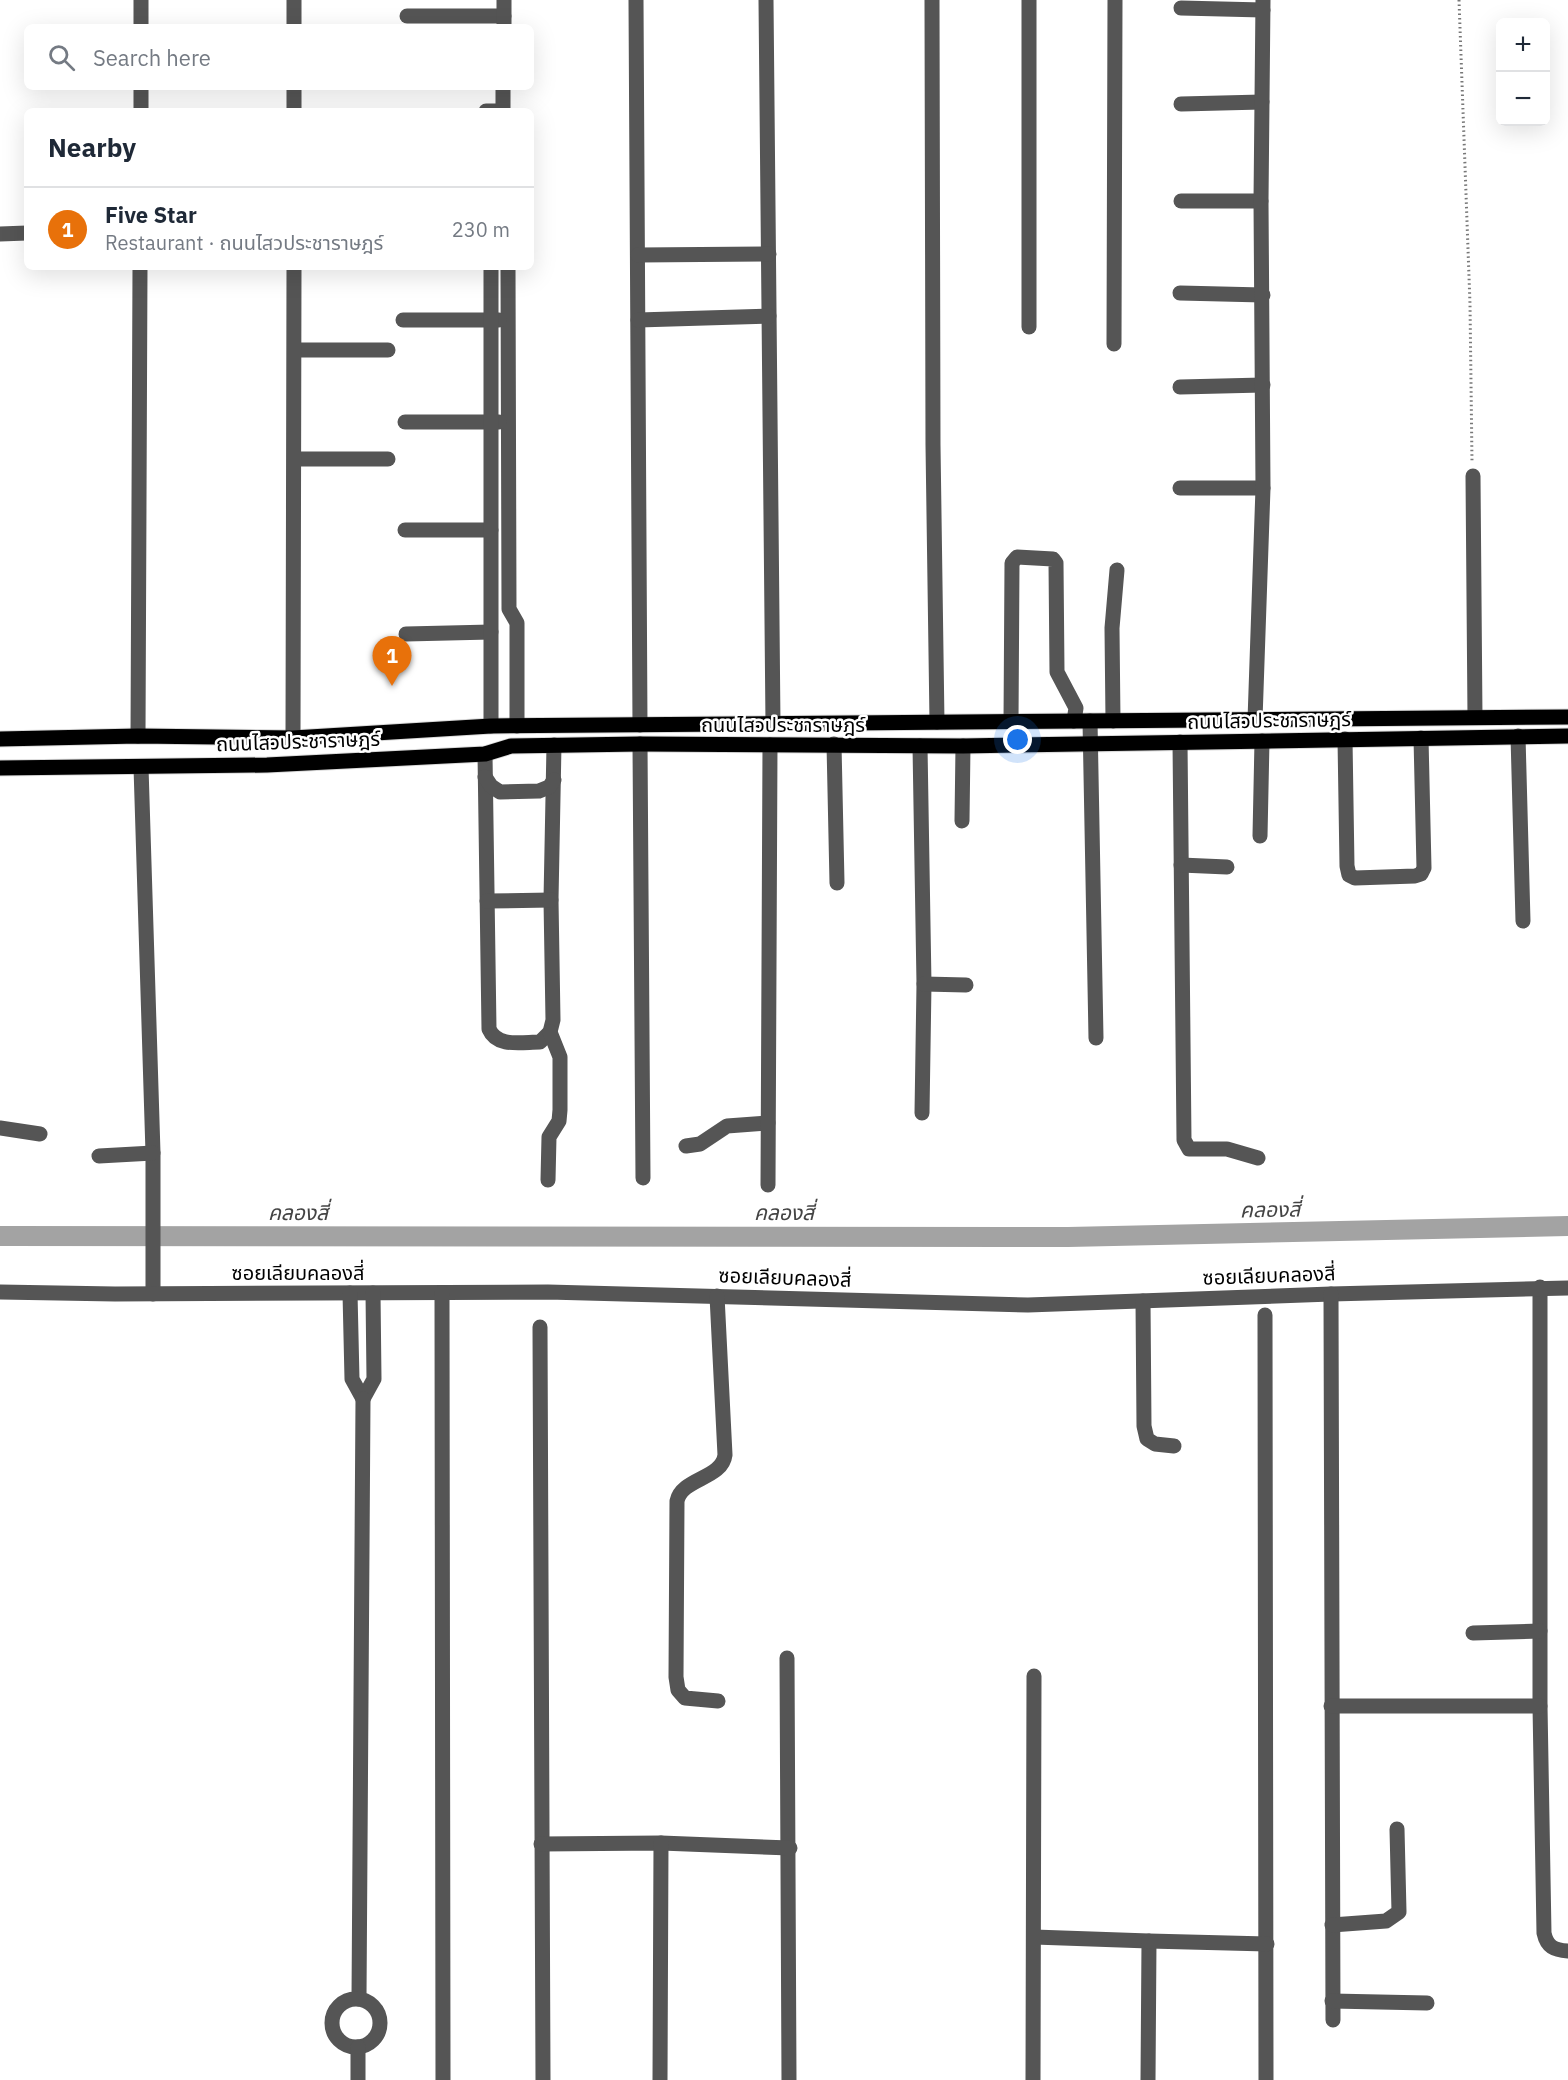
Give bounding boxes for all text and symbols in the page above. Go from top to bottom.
map controls [1496,18,1550,126]
button: + [1496,18,1550,72]
search box [24,24,534,90]
icon: search [45,41,78,74]
text: Search here [93,43,211,72]
button: − [1496,72,1550,126]
text: Nearby [48,130,136,164]
text: Five Star [105,200,197,229]
text: 1 [62,216,74,243]
text: 230 m [452,216,510,243]
text: Restaurant · ถนนไสวประชาราษฎร์ [105,229,383,256]
pin: 1 [372,636,412,686]
street label: ถนนไสวประชาราษฎร์ [1187,705,1352,735]
street label: ถนนไสวประชาราษฎร์ [701,711,866,738]
street label: ถนนไสวประชาราษฎร์ [216,725,381,757]
your location [1003,725,1032,754]
water label: คลองสี่ [1240,1194,1304,1224]
water label: คลองสี่ [268,1198,332,1226]
water label: คลองสี่ [754,1198,818,1226]
street label: ซอยเลียบคลองสี่ [232,1259,364,1286]
street label: ซอยเลียบคลองสี่ [1202,1259,1336,1291]
street label: ซอยเลียบคลองสี่ [718,1261,852,1293]

